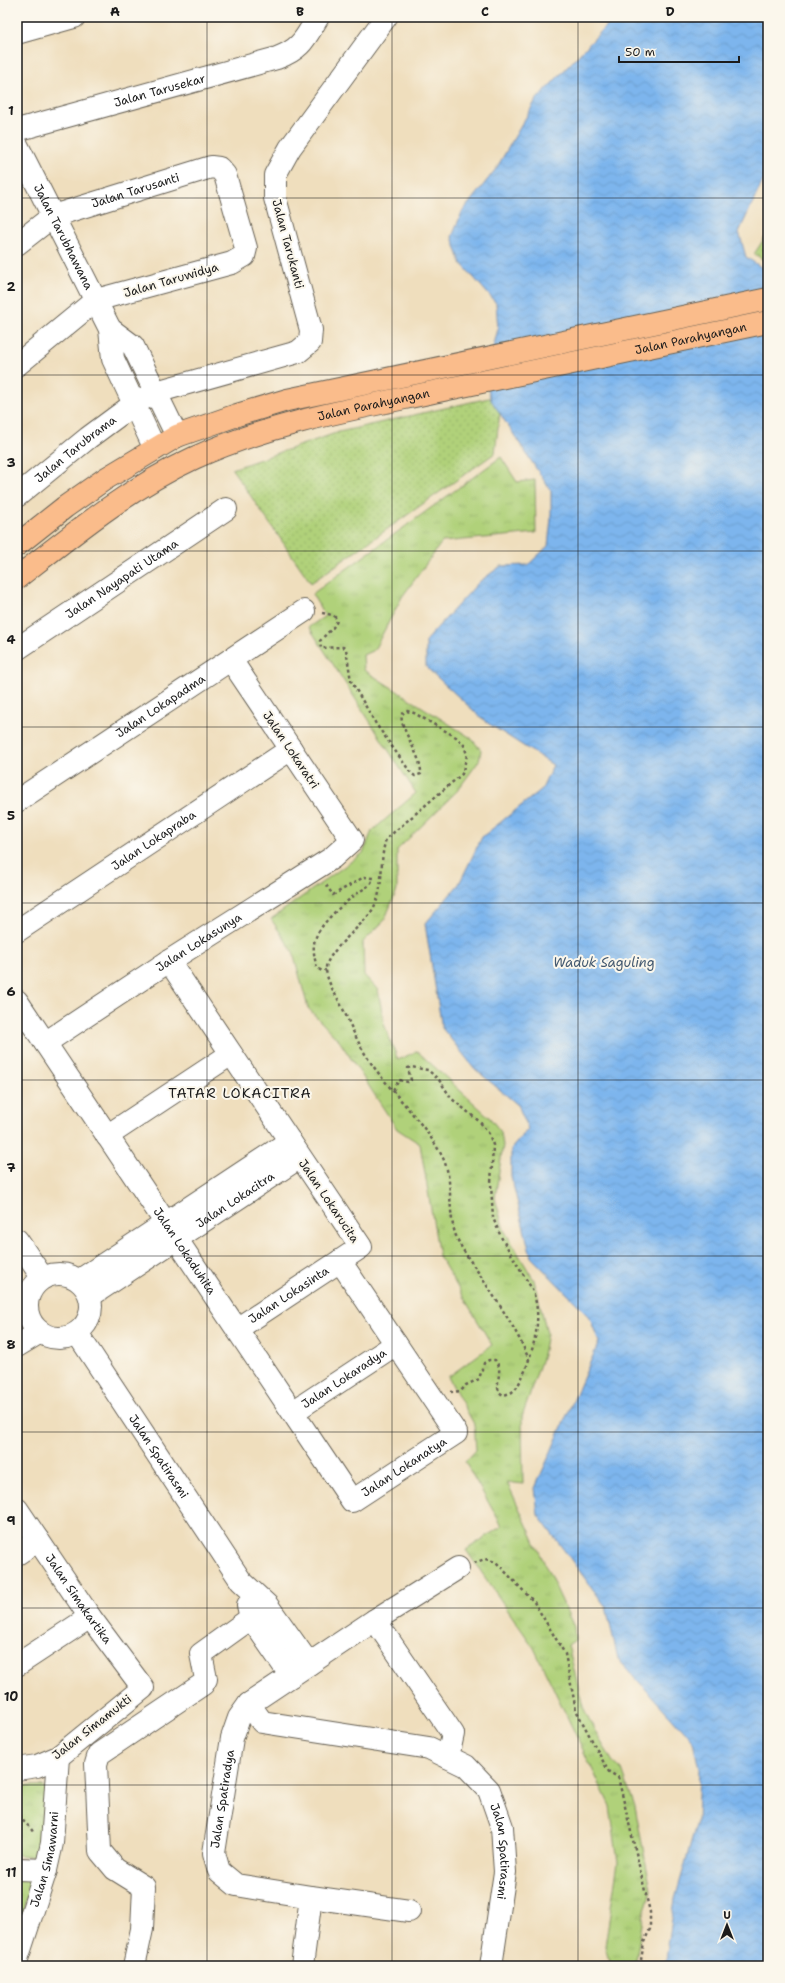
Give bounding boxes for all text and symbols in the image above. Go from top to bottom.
text: A [110,3,120,20]
text: B [296,3,304,20]
text: C [481,3,489,20]
text: D [665,3,675,20]
scale bar [619,38,739,64]
text: 50 m [625,44,655,60]
street label: Jalan Tarusekar [112,70,208,111]
text: 1 [8,102,14,119]
street label: Jalan Tarusanti [90,169,181,212]
street label: Jalan Tarubhawana [30,181,97,293]
street label: Jalan Tarukanti [268,197,308,291]
street label: Jalan Taruwidya [122,259,221,301]
text: 2 [6,278,16,295]
street label: Jalan Parahyangan [633,319,748,358]
street label: Jalan Parahyangan [316,385,431,425]
street label: Jalan Tarubrama [31,412,120,486]
text: 3 [6,454,16,471]
street label: Jalan Nayapati Utama [62,535,182,622]
text: 4 [6,631,16,648]
street label: Jalan Lokapadma [113,670,209,741]
street label: Jalan Lokaratri [259,708,323,792]
street label: Jalan Lokapraba [108,806,199,874]
text: 5 [7,807,15,824]
street label: Jalan Lokasunya [153,909,245,975]
water label: Waduk Saguling [553,954,655,971]
text: 6 [6,983,16,1000]
district label: TATAR LOKACITRA [168,1084,312,1102]
street label: Jalan Lokarucita [295,1156,363,1246]
text: 7 [6,1159,16,1176]
street label: Jalan Lokacitra [193,1168,278,1232]
street label: Jalan Lokaduhita [150,1204,220,1298]
street label: Jalan Lokasinta [245,1262,332,1327]
text: 8 [6,1336,16,1353]
street label: Jalan Lokaradya [298,1344,390,1412]
street label: Jalan Spatirasmi [125,1411,192,1502]
street label: Jalan Lokanatya [358,1433,450,1501]
text: 9 [6,1512,16,1529]
street label: Jalan Simakartika [42,1551,116,1648]
text: 10 [4,1688,18,1705]
street label: Jalan Simamukti [49,1691,135,1763]
street label: Jalan Spatiradya [207,1748,238,1849]
street label: Jalan Spatirasmi [486,1801,513,1901]
street label: Jalan Simawarni [26,1811,62,1909]
text: 11 [5,1864,17,1881]
north arrow [707,1905,747,1945]
text: U [723,1908,731,1923]

